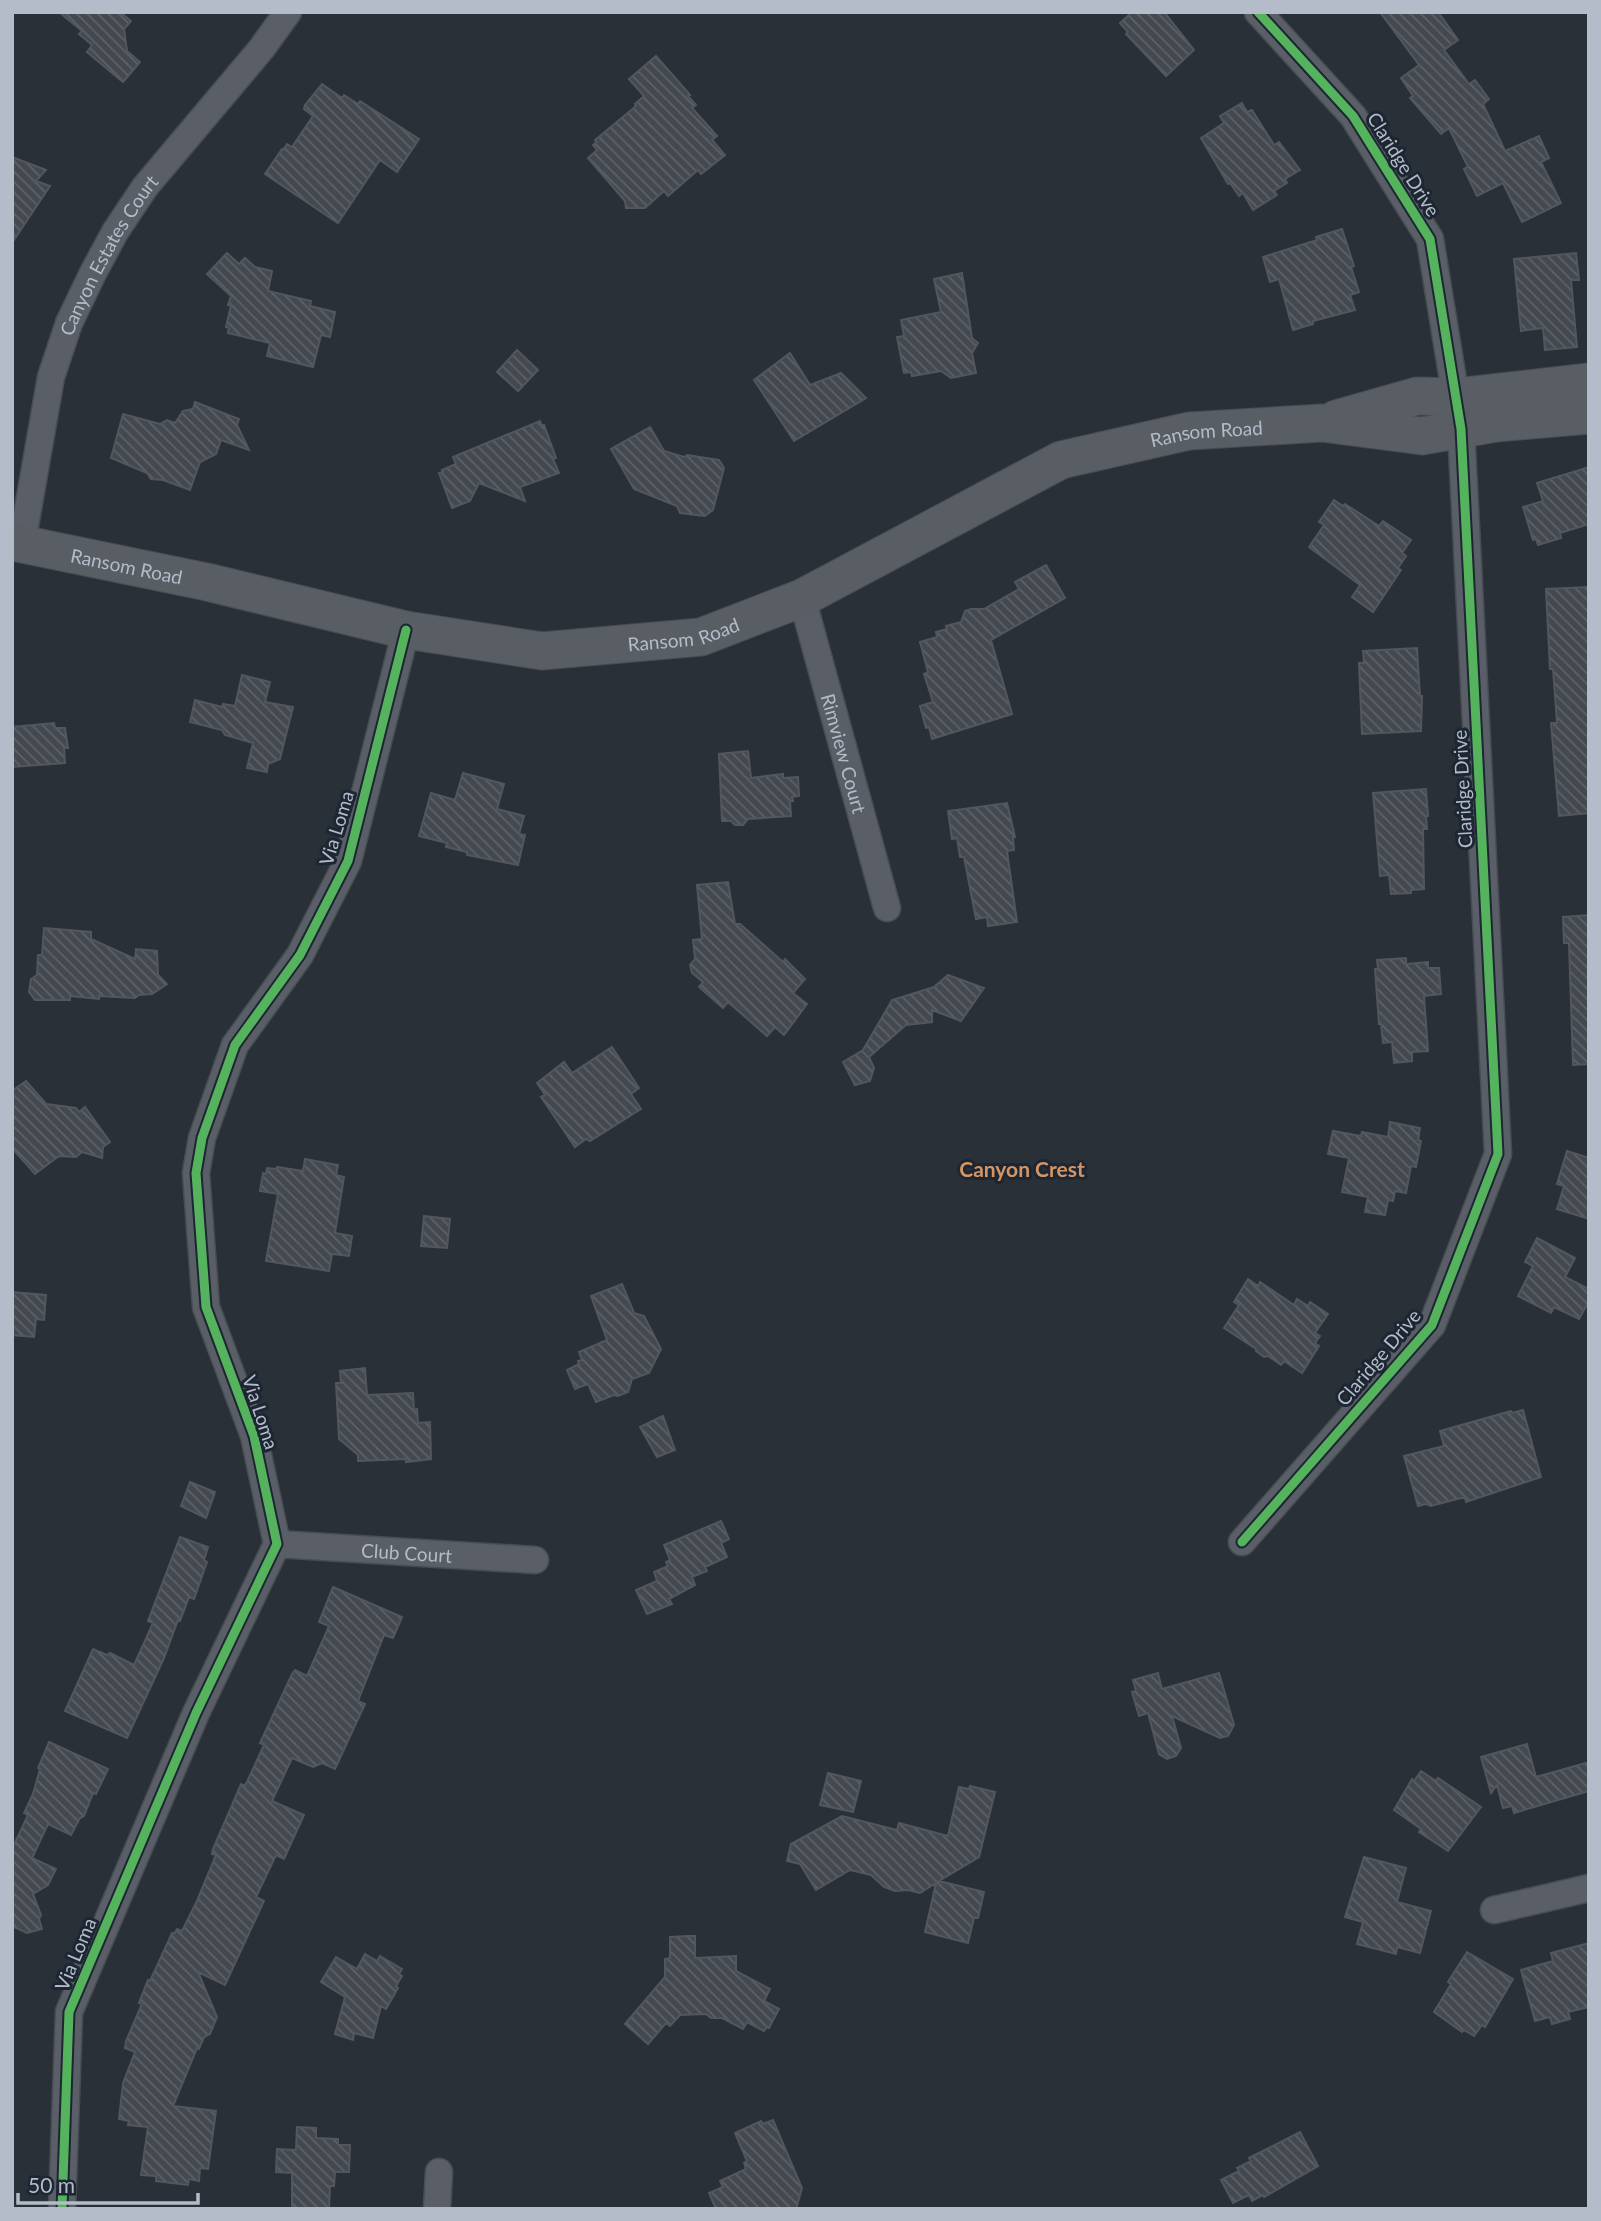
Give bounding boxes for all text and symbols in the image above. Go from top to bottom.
street label: Claridge Drive [1363,108,1445,220]
street label: Canyon Estates Court [54,169,162,338]
street label: Ransom Road [1148,415,1263,451]
street label: Ransom Road [69,543,185,588]
street label: Ransom Road [627,612,742,655]
street label: Rimview Court [817,691,872,816]
street label: Claridge Drive [1447,729,1477,849]
street label: Via Loma [314,788,358,868]
district label: Canyon Crest [959,1156,1085,1181]
street label: Claridge Drive [1331,1304,1425,1410]
street label: Via Loma [238,1372,284,1452]
street label: Club Court [361,1538,453,1566]
street label: Via Loma [49,1914,101,1994]
scale bar [18,2162,198,2206]
text: 50 m [28,2172,75,2197]

